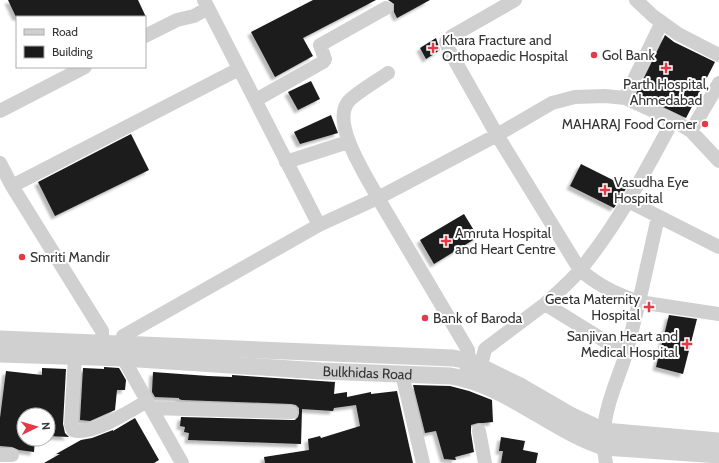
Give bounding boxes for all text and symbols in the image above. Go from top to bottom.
legend [16,16,146,68]
text: Road [52,24,78,39]
place label: Khara Fracture and Orthopaedic Hospital [442,31,568,65]
marker: Khara Fracture and Orthopaedic Hospital [427,42,439,54]
text: Building [52,44,94,59]
place label: Gol Bank [602,46,655,64]
marker: Gol Bank [589,50,599,60]
marker: Parth Hospital, Ahmedabad [660,62,672,74]
place label: Parth Hospital, Ahmedabad [623,75,709,109]
place label: MAHARAJ Food Corner [562,115,698,133]
marker: MAHARAJ Food Corner [700,119,710,129]
place label: Vasudha Eye Hospital [614,173,689,207]
marker: Vasudha Eye Hospital [599,184,611,196]
place label: Amruta Hospital and Heart Centre [455,224,556,258]
marker: Amruta Hospital and Heart Centre [440,235,452,247]
place label: Smriti Mandir [30,248,110,266]
marker: Smriti Mandir [17,252,27,262]
place label: Geeta Maternity Hospital [545,290,641,324]
marker: Geeta Maternity Hospital [643,301,655,313]
place label: Bank of Baroda [433,309,523,327]
marker: Bank of Baroda [420,313,430,323]
place label: Sanjivan Heart and Medical Hospital [567,327,679,361]
marker: Sanjivan Heart and Medical Hospital [681,338,693,350]
street label: Bulkhidas Road [322,362,413,384]
north arrow [16,407,56,447]
text: N [39,422,53,431]

